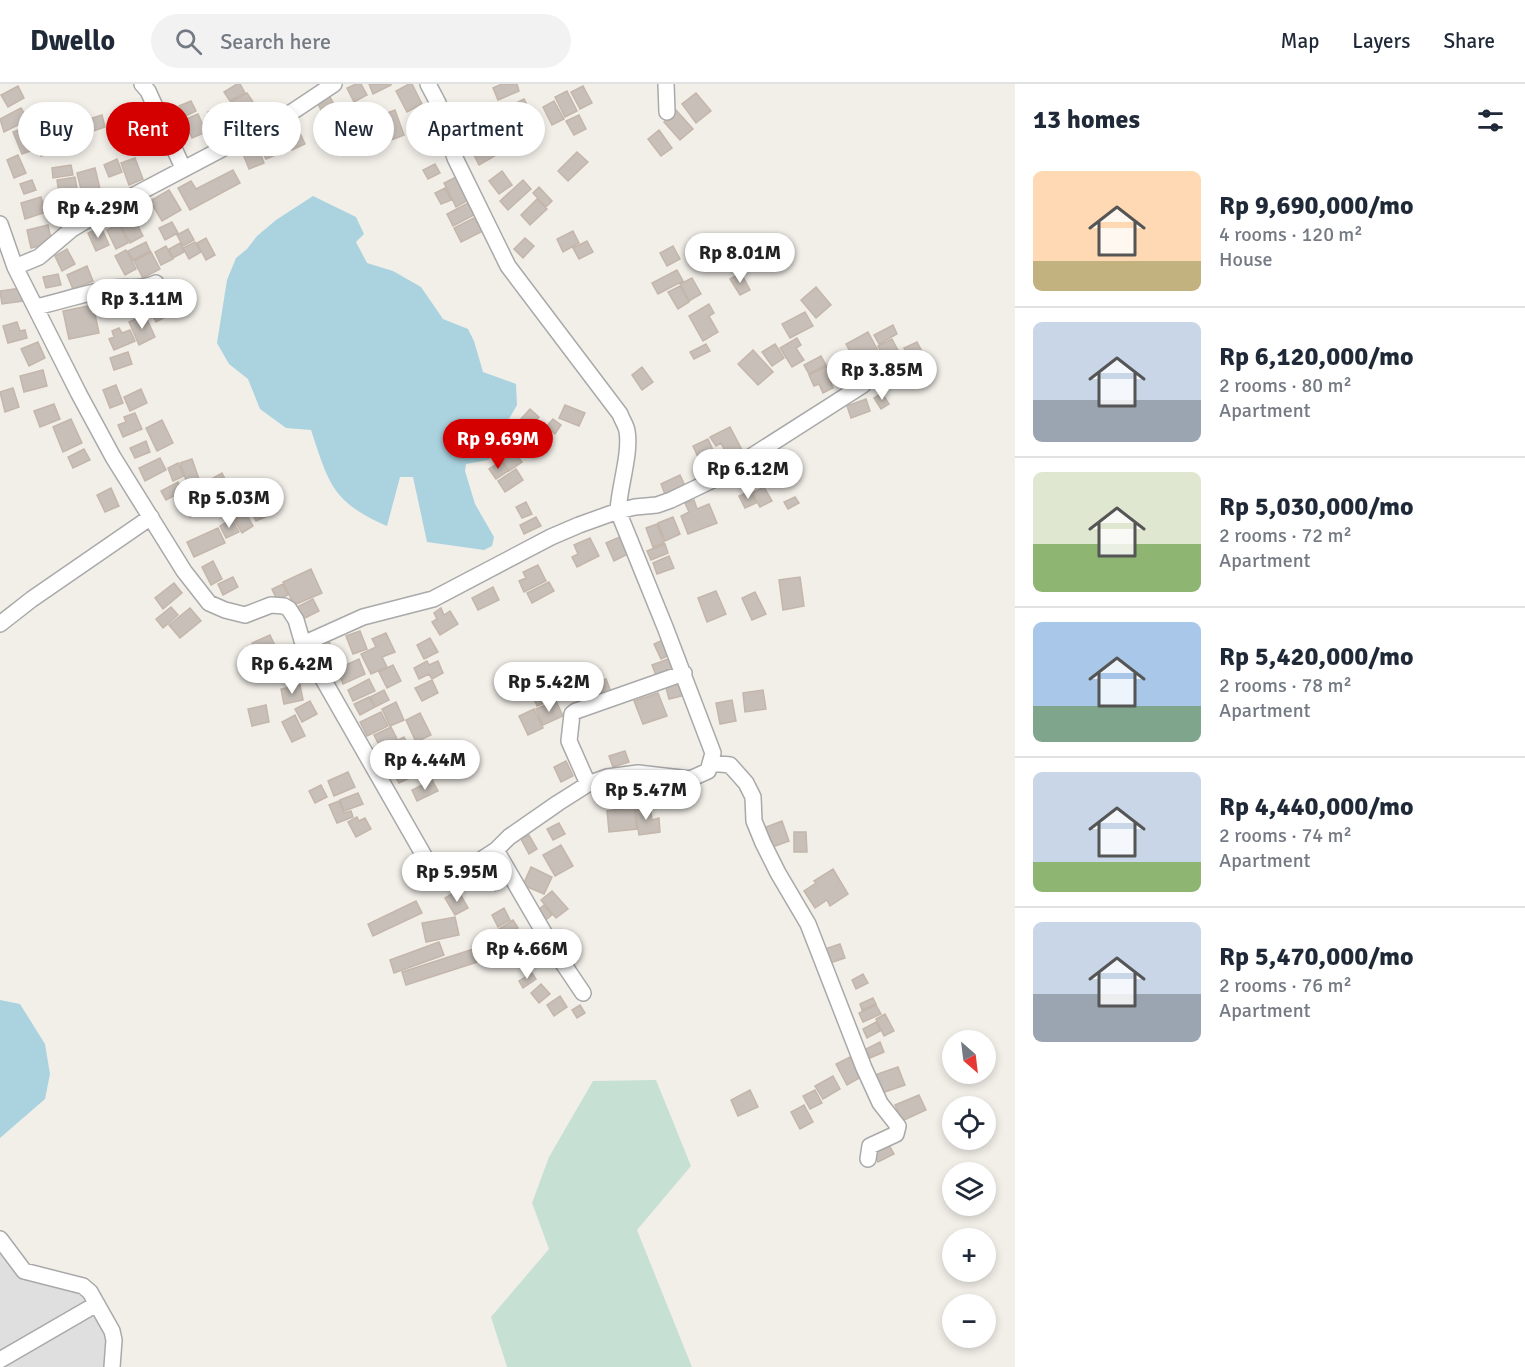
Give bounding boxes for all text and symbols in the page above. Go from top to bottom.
search box [151,14,571,68]
text: Dwello [30,24,115,58]
icon: search [172,25,205,58]
text: Search here [220,28,331,55]
text: Map [1281,28,1319,54]
text: Layers [1352,28,1410,54]
text: Share [1443,28,1495,54]
chip: Buy [18,102,94,156]
chip: Rent [106,102,190,156]
chip: Filters [202,102,301,156]
chip: New [313,102,394,156]
chip: Apartment [406,102,545,156]
text: 13 homes [1033,104,1140,136]
icon: filters [1474,104,1507,137]
pin: Rp 4.29M [36,188,160,239]
text: Rp 9,690,000/mo [1219,190,1413,222]
text: Rp 4.29M [57,195,139,220]
icon: home [1081,195,1153,267]
text: 4 rooms · 120 m² [1219,222,1363,247]
pin: Rp 8.01M [678,233,802,284]
text: Rp 8.01M [699,240,781,265]
text: House [1219,247,1273,272]
pin: Rp 3.11M [80,279,204,330]
text: Rp 3.11M [101,286,183,311]
text: Rp 6,120,000/mo [1219,341,1413,373]
icon: home [1081,346,1153,418]
pin: Rp 3.85M [820,350,944,401]
text: Rp 3.85M [841,357,923,382]
text: 2 rooms · 80 m² [1219,373,1352,398]
text: Apartment [1219,398,1311,423]
pin: Rp 9.69M [436,419,560,470]
text: Rp 9.69M [457,426,539,451]
pin: Rp 6.12M [686,449,810,500]
text: Rp 6.12M [707,456,789,481]
pin: Rp 5.03M [167,478,291,529]
text: Rp 5.03M [188,485,270,510]
text: Rp 5,030,000/mo [1219,491,1413,523]
icon: home [1081,496,1153,568]
text: 2 rooms · 72 m² [1219,523,1352,548]
text: Apartment [1219,548,1311,573]
text: Rp 5,420,000/mo [1219,641,1413,673]
pin: Rp 6.42M [230,644,354,695]
icon: home [1081,646,1153,718]
text: Rp 6.42M [251,651,333,676]
pin: Rp 5.42M [487,662,611,713]
text: Rp 5.42M [508,669,590,694]
text: 2 rooms · 78 m² [1219,673,1352,698]
text: Apartment [1219,698,1311,723]
pin: Rp 4.44M [363,740,487,791]
text: Rp 4.44M [384,747,466,772]
pin: Rp 5.47M [584,770,708,821]
text: Rp 5.47M [605,777,687,802]
text: Rp 4,440,000/mo [1219,791,1413,823]
icon: home [1081,796,1153,868]
text: 2 rooms · 74 m² [1219,823,1352,848]
text: Apartment [1219,848,1311,873]
pin: Rp 5.95M [395,852,519,903]
text: Rp 5.95M [416,859,498,884]
pin: Rp 4.66M [465,929,589,980]
text: Rp 4.66M [486,936,568,961]
text: Rp 5,470,000/mo [1219,941,1413,973]
icon: home [1081,946,1153,1018]
text: 2 rooms · 76 m² [1219,973,1352,998]
text: Apartment [1219,998,1311,1023]
north arrow [942,1030,996,1084]
map controls [942,1030,996,1348]
button: locate [942,1096,996,1150]
button: layers [942,1162,996,1216]
button: + [942,1228,996,1282]
button: − [942,1294,996,1348]

